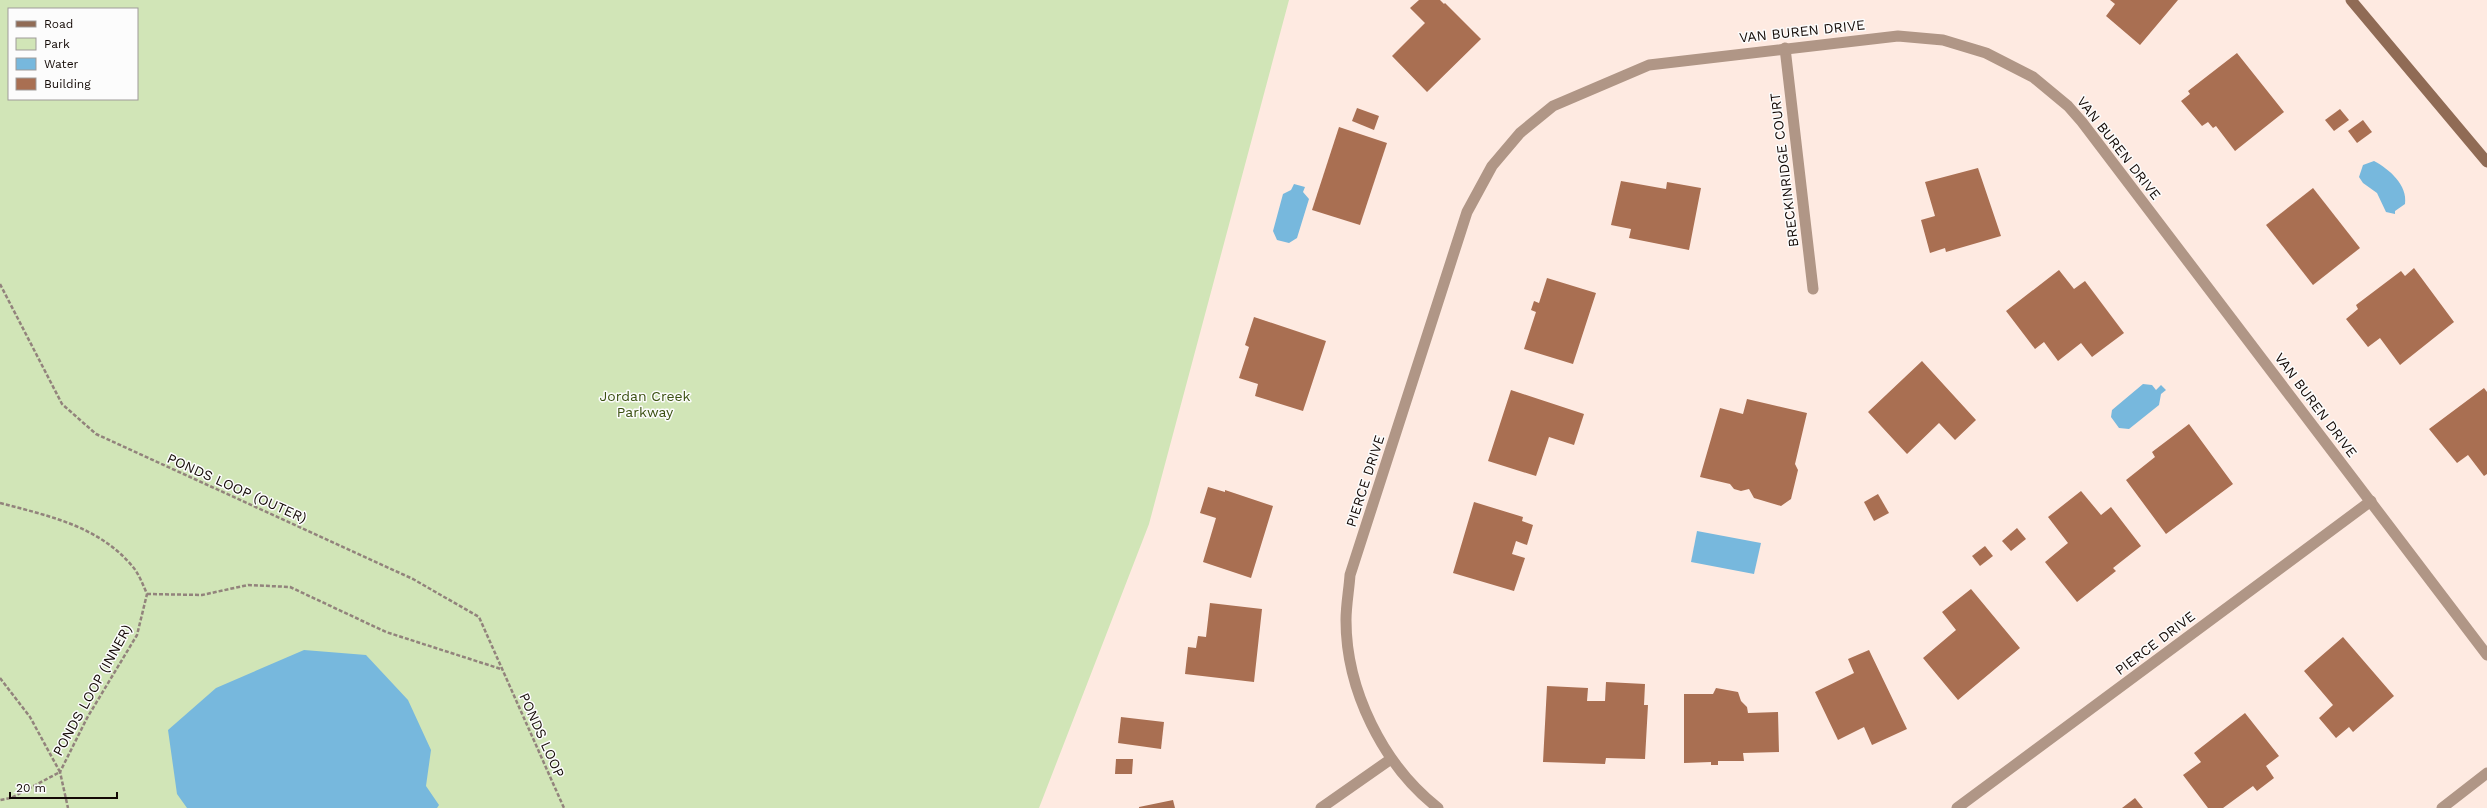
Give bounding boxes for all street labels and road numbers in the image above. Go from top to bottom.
street label: VAN BUREN DRIVE [1738,16,1866,46]
street label: BRECKINRIDGE COURT [1767,91,1801,248]
street label: VAN BUREN DRIVE [2074,93,2164,203]
street label: VAN BUREN DRIVE [2272,350,2360,460]
street label: PIERCE DRIVE [1343,433,1387,529]
street label: PONDS LOOP (OUTER) [165,450,309,526]
street label: PIERCE DRIVE [2112,608,2198,678]
street label: PONDS LOOP (INNER) [49,622,135,758]
street label: PONDS LOOP [516,690,568,780]

